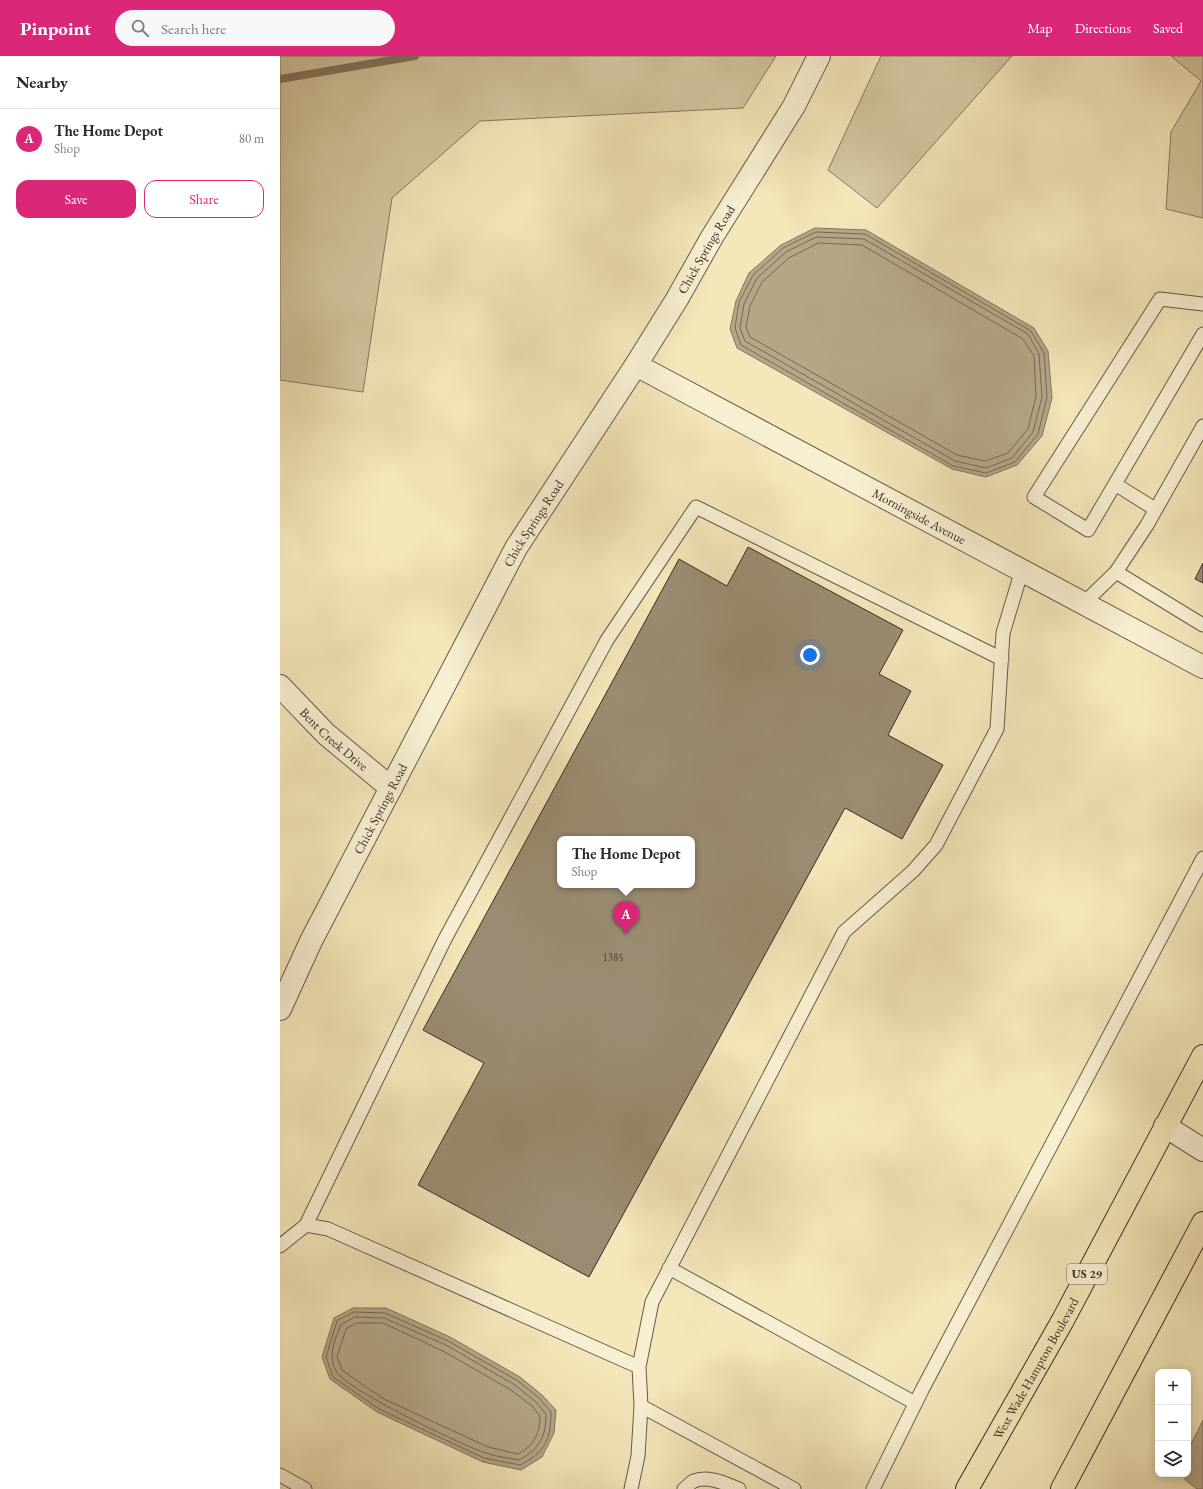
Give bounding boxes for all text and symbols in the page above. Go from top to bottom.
search box [115,10,395,46]
text: Pinpoint [20,16,91,41]
icon: search [129,17,151,39]
text: Search here [161,19,226,38]
text: Map [1027,19,1053,37]
text: Directions [1075,19,1131,37]
text: Saved [1153,19,1183,37]
text: Nearby [16,71,68,93]
text: The Home Depot [54,121,163,140]
text: A [24,130,34,147]
text: 80 m [239,130,264,147]
text: Shop [54,140,80,157]
button: Save [16,180,136,218]
button: Share [144,180,264,218]
street label: Chick Springs Road [674,202,739,297]
street label: Chick Springs Road [500,476,568,570]
street label: Morningside Avenue [869,484,969,548]
your location [800,645,820,665]
street label: Bent Creek Drive [296,704,372,775]
street label: Chick Springs Road [350,760,411,857]
popup [557,836,695,888]
text: The Home Depot [571,844,681,863]
text: Shop [571,863,597,880]
pin: A [613,901,639,934]
house number: 1385 [602,950,624,964]
road number: US 29 [1067,1264,1107,1284]
street label: West Wade Hampton Boulevard [989,1294,1083,1442]
map controls [1155,1369,1191,1477]
button: + [1155,1369,1191,1405]
button: − [1155,1405,1191,1441]
button: layers [1155,1441,1191,1477]

